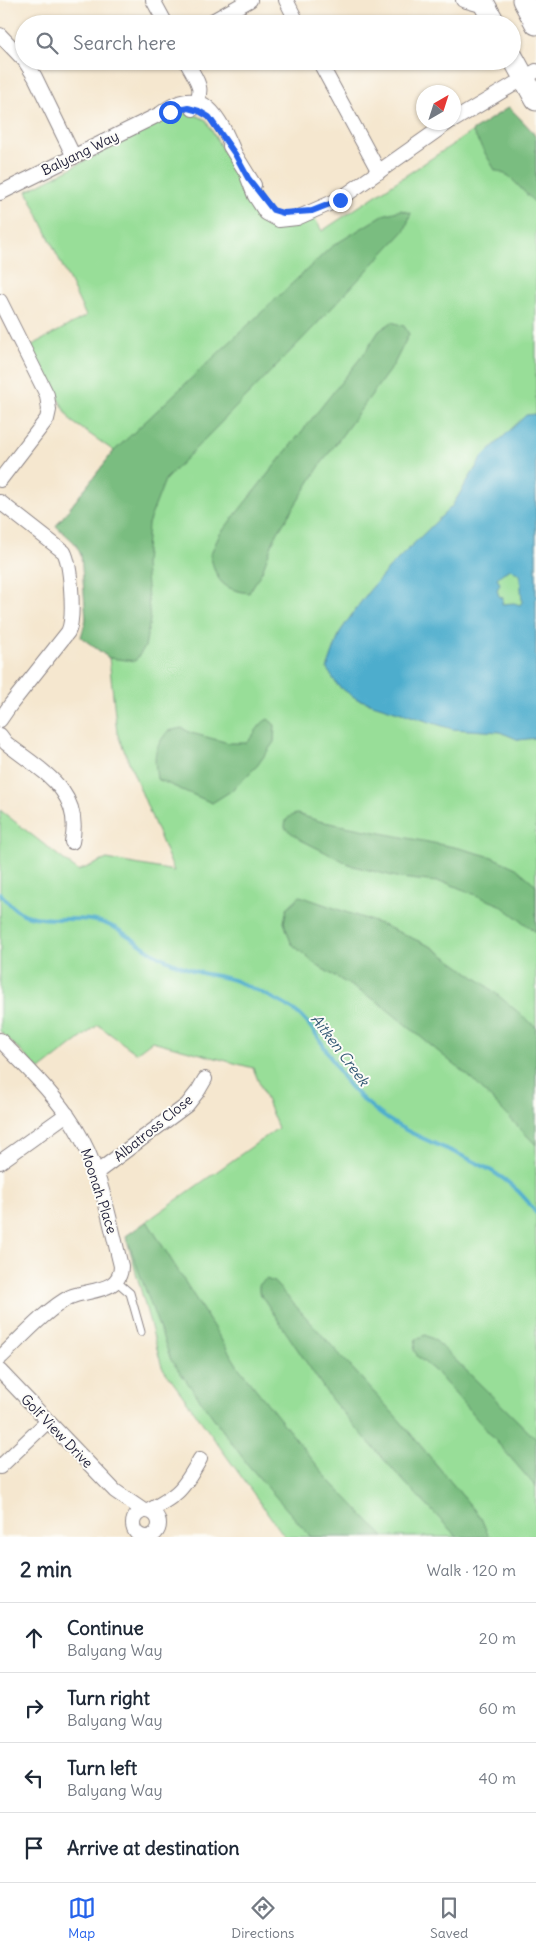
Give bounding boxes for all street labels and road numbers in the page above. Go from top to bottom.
street label: Balyang Way [38,127,122,179]
street label: Albatross Close [110,1091,196,1165]
street label: Moonah Place [77,1146,121,1236]
street label: Golf View Drive [17,1390,97,1472]

